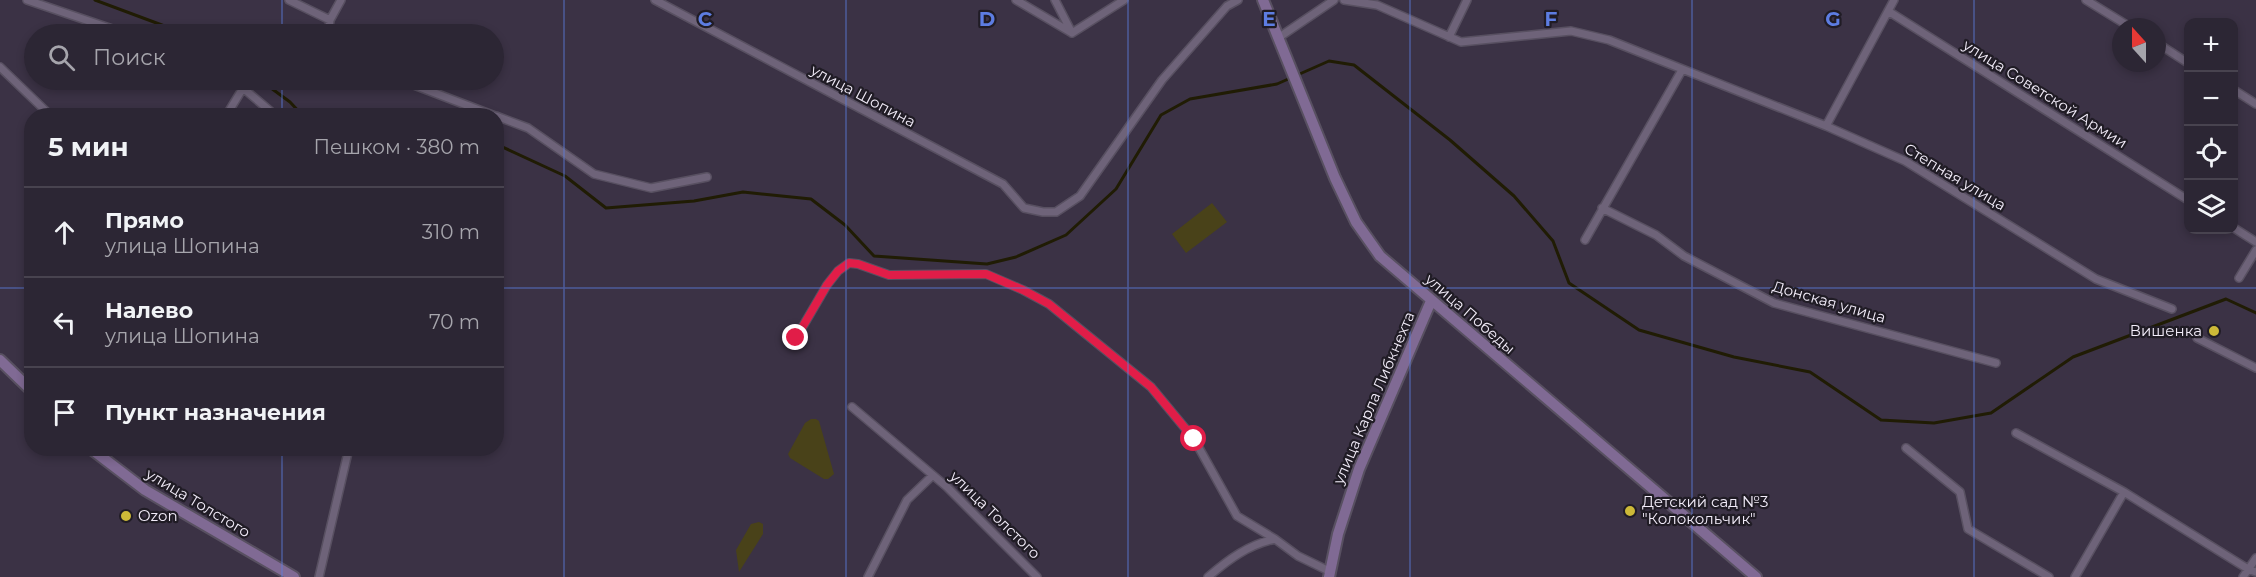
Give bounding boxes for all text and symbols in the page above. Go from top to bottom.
text: C [698,7,713,31]
text: D [979,7,995,31]
text: E [1262,7,1276,31]
text: F [1545,7,1558,31]
text: G [1825,7,1841,31]
north arrow [2112,18,2166,72]
map controls [2184,18,2238,234]
button: + [2184,18,2238,72]
search box [24,24,504,90]
street label: улица Советской Армии [1959,35,2131,152]
icon: search [45,41,78,74]
text: Поиск [93,44,165,71]
street label: улица Шопина [807,59,919,131]
button: − [2184,72,2238,126]
button: locate [2184,126,2238,180]
text: 5 мин [48,131,129,163]
text: Пешком · 380 m [314,135,480,159]
street label: Степная улица [1901,139,2010,214]
button: layers [2184,180,2238,234]
text: Прямо [105,207,184,234]
icon: ahead [48,216,81,249]
text: 310 m [422,220,480,244]
text: улица Шопина [105,234,260,258]
street label: улица Победы [1421,269,1519,358]
street label: Донская улица [1770,276,1888,327]
text: Налево [105,297,193,324]
icon: left [48,306,81,339]
street label: улица Карла Либкнехта [1328,309,1419,488]
text: 70 m [429,310,480,334]
place label: Вишенка [2130,321,2202,340]
text: улица Шопина [105,324,260,348]
route end [782,324,808,350]
marker: Вишенка [2207,324,2221,338]
icon: arrive [48,396,81,429]
text: Пункт назначения [105,399,326,426]
route start [1180,425,1206,451]
street label: улица Толстого [142,463,254,541]
street label: улица Толстого [945,466,1045,563]
place label: Детский сад №3 "Колокольчик" [1642,492,1768,528]
marker: Детский сад №3 "Колокольчик" [1623,504,1637,518]
place label: Ozon [138,506,178,525]
marker: Ozon [119,509,133,523]

